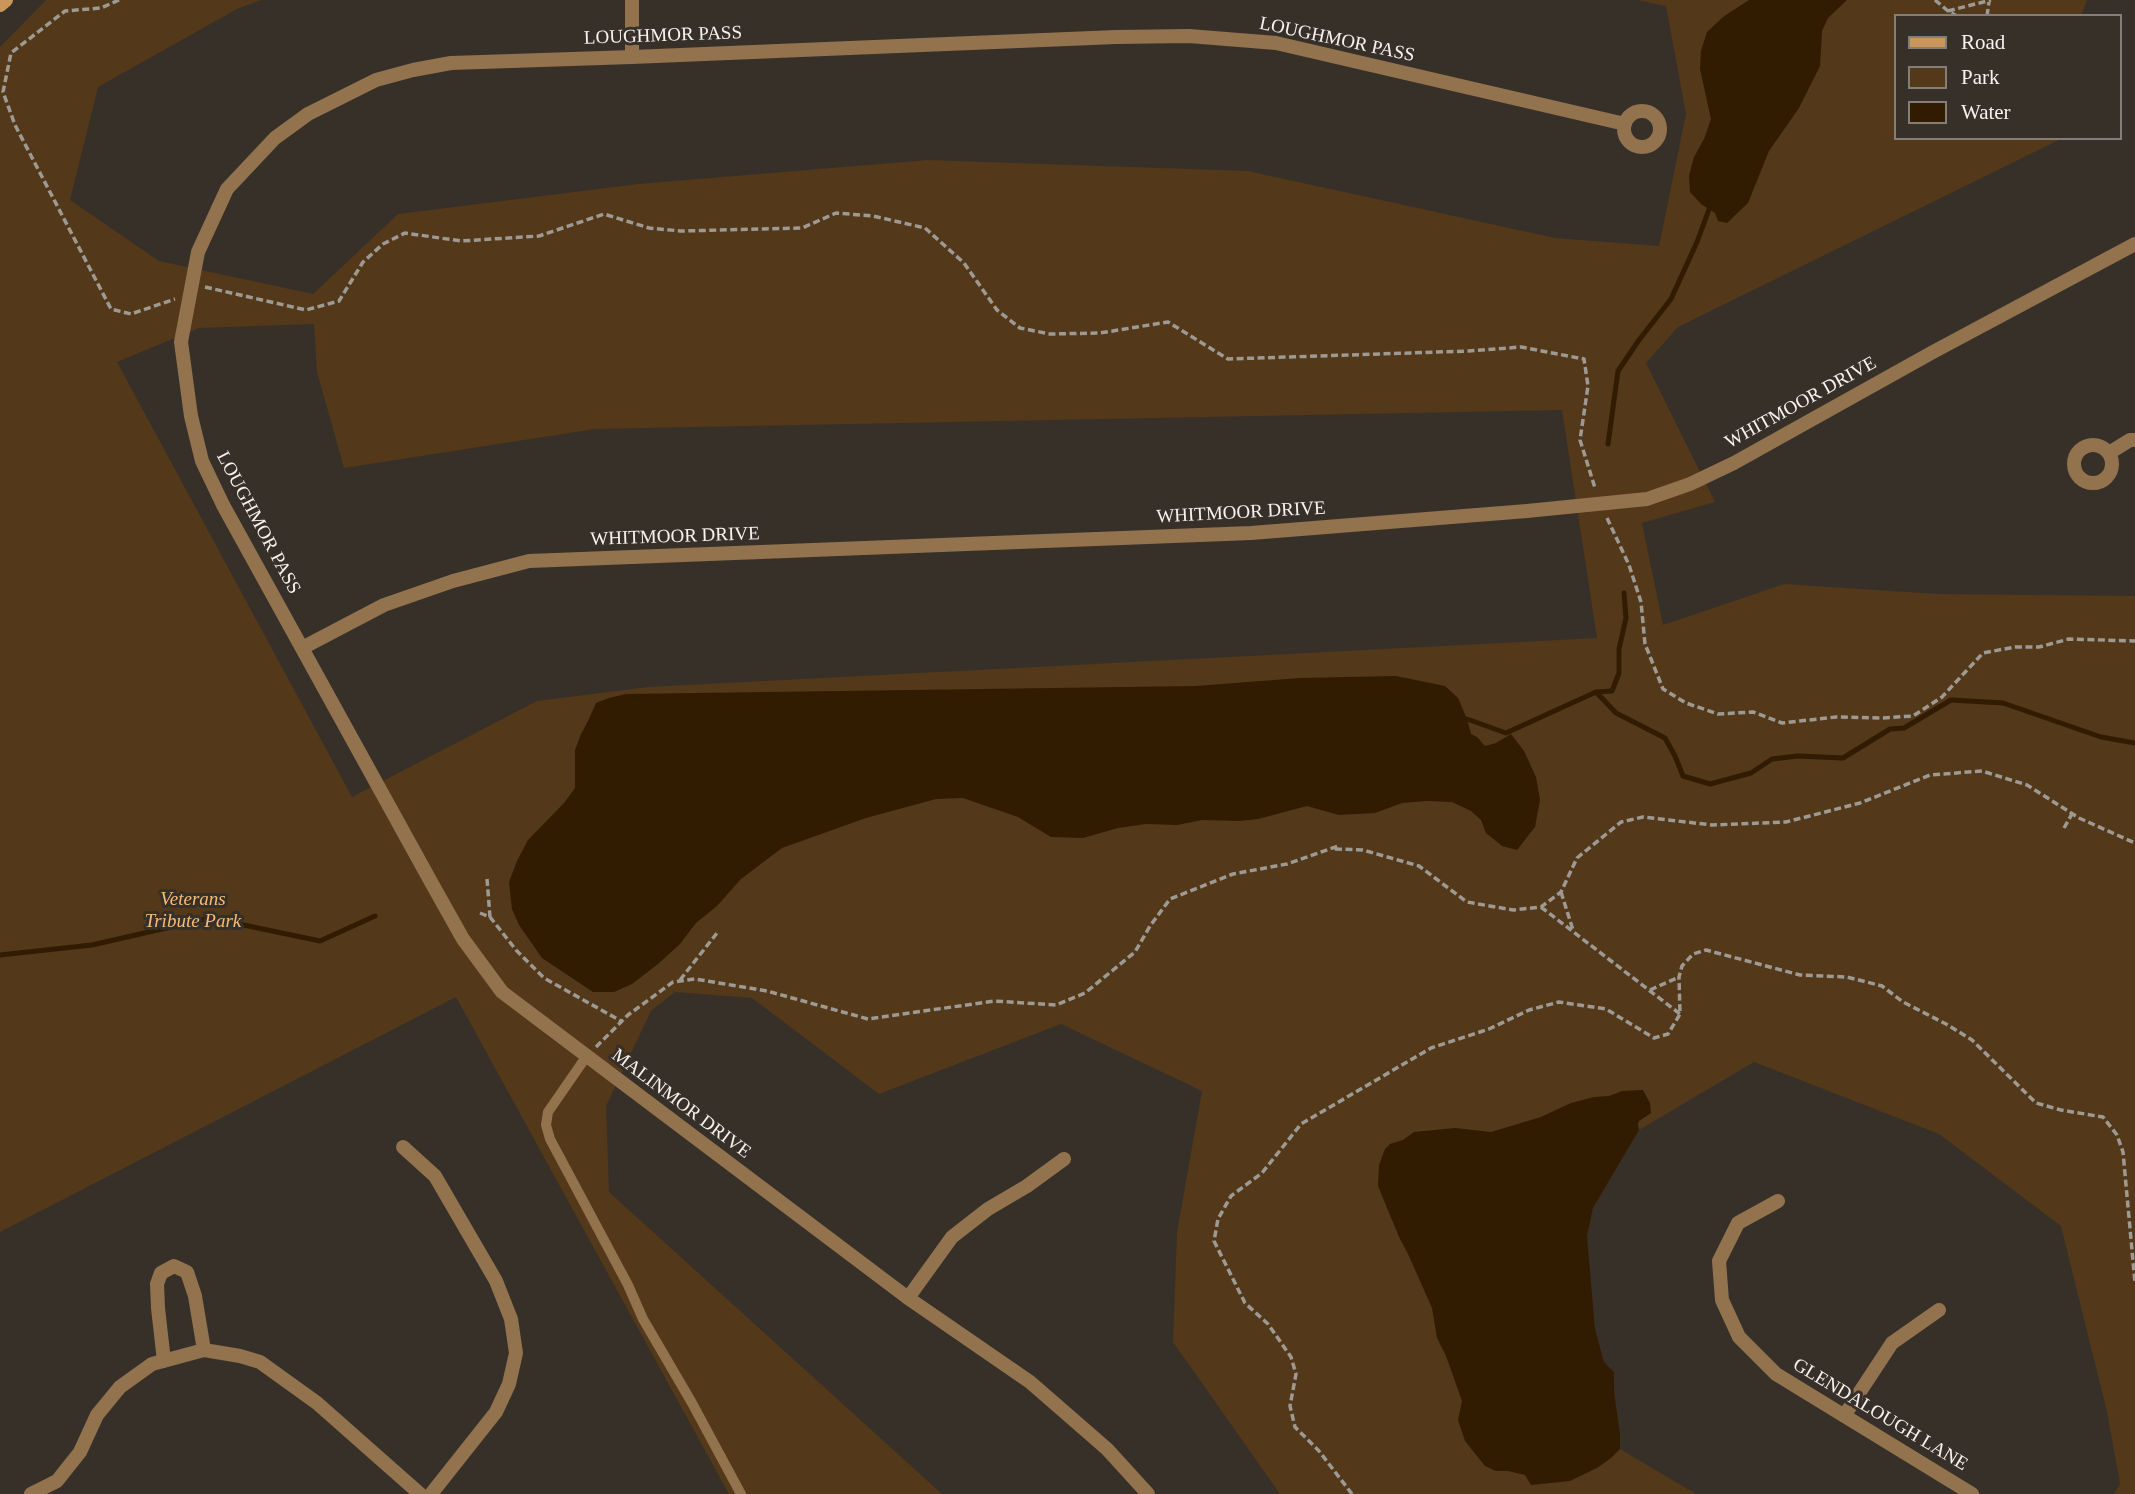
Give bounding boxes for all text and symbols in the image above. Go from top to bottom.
street label: LOUGHMOR PASS [1257,12,1417,68]
legend [1894,14,2121,140]
street label: LOUGHMOR PASS [584,22,742,50]
text: Road [1961,30,2005,54]
text: Park [1961,65,2000,89]
text: Water [1961,100,2011,124]
street label: WHITMOOR DRIVE [1721,352,1881,454]
street label: LOUGHMOR PASS [211,448,305,598]
street label: WHITMOOR DRIVE [1156,497,1326,529]
street label: WHITMOOR DRIVE [590,523,760,551]
park label: Veterans Tribute Park [145,889,241,933]
street label: MALINMOR DRIVE [607,1044,755,1164]
street label: GLENDALOUGH LANE [1788,1354,1972,1476]

